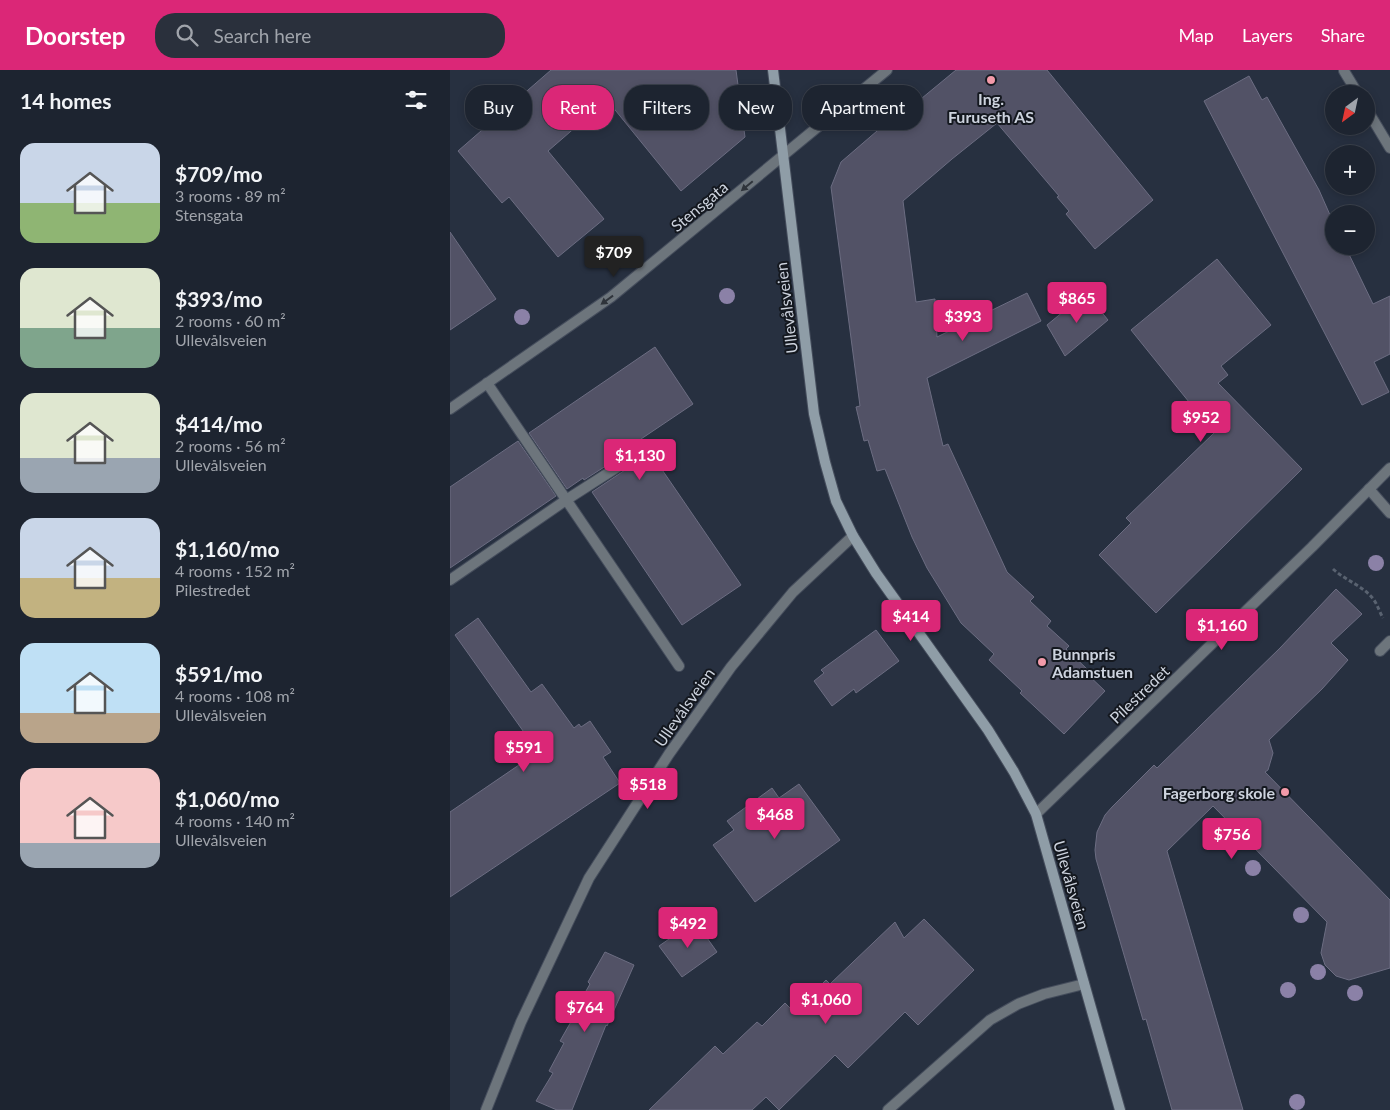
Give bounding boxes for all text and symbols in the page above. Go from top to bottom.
search box [155,13,505,58]
text: Doorstep [25,21,125,50]
icon: search [173,21,201,49]
text: Search here [213,24,311,47]
text: Map [1178,24,1214,46]
text: Layers [1242,24,1293,46]
text: Share [1321,24,1365,46]
marker: Ing. Furuseth AS [985,74,997,86]
chip: Buy [465,85,532,130]
chip: Rent [542,85,614,130]
chip: Filters [624,85,709,130]
chip: New [719,85,792,130]
chip: Apartment [802,85,923,130]
north arrow [1325,85,1375,135]
map controls [1325,85,1375,255]
icon: filters [402,86,430,114]
text: 14 homes [20,88,111,113]
place label: Ing. Furuseth AS [948,89,1034,126]
button: + [1325,145,1375,195]
text: $709/mo [175,161,263,186]
icon: home [60,163,120,223]
street label: Stensgata [667,177,731,235]
one-way arrow [741,180,753,192]
text: 3 rooms · 89 m² [175,186,286,205]
text: Stensgata [175,205,243,224]
button: − [1325,205,1375,255]
pin: $709 [584,236,644,278]
text: $709 [595,242,633,261]
street label: Ullevålsveien [771,261,801,355]
pin: $865 [1047,282,1107,324]
text: $393/mo [175,286,263,311]
icon: home [60,288,120,348]
text: $865 [1058,288,1096,307]
one-way arrow [601,294,614,305]
pin: $393 [933,300,993,342]
text: $393 [944,306,982,325]
text: 2 rooms · 60 m² [175,311,286,330]
text: Ullevålsveien [175,330,267,349]
pin: $952 [1171,400,1231,443]
text: $952 [1182,407,1220,426]
text: $414/mo [175,411,263,436]
icon: home [60,413,120,473]
text: 2 rooms · 56 m² [175,436,286,455]
pin: $1,130 [599,438,681,481]
text: $1,130 [615,445,665,464]
text: Ullevålsveien [175,455,267,474]
text: $1,160/mo [175,536,280,561]
icon: home [60,538,120,598]
text: 4 rooms · 152 m² [175,561,295,580]
text: Pilestredet [175,580,250,599]
pin: $414 [881,600,941,642]
text: $414 [892,606,930,625]
pin: $1,160 [1181,608,1263,651]
text: $1,160 [1197,615,1247,634]
place label: Bunnpris Adamstuen [1051,644,1133,681]
marker: Bunnpris Adamstuen [1036,656,1048,668]
text: $591/mo [175,661,263,686]
street label: Pilestredet [1105,661,1173,727]
icon: home [60,663,120,723]
street label: Ullevålsveien [650,664,718,750]
text: 4 rooms · 108 m² [175,686,295,705]
text: Ullevålsveien [175,705,267,724]
pin: $591 [494,730,554,773]
text: $591 [505,737,543,756]
pin: $518 [618,768,678,810]
text: $518 [629,774,667,793]
place label: Fagerborg skole [1163,783,1275,802]
text: $1,060/mo [175,786,280,811]
marker: Fagerborg skole [1279,786,1291,798]
icon: home [60,788,120,848]
pin: $468 [745,798,805,840]
text: $468 [756,804,794,823]
text: 4 rooms · 140 m² [175,811,295,830]
pin: $756 [1202,818,1262,860]
text: $756 [1213,824,1251,843]
text: Ullevålsveien [175,830,267,849]
street label: Ullevålsveien [1050,838,1094,932]
pin: $492 [658,906,718,949]
text: $492 [669,913,707,932]
pin: $1,060 [785,982,867,1025]
text: $1,060 [801,989,851,1008]
pin: $764 [555,990,615,1033]
text: $764 [566,997,604,1016]

